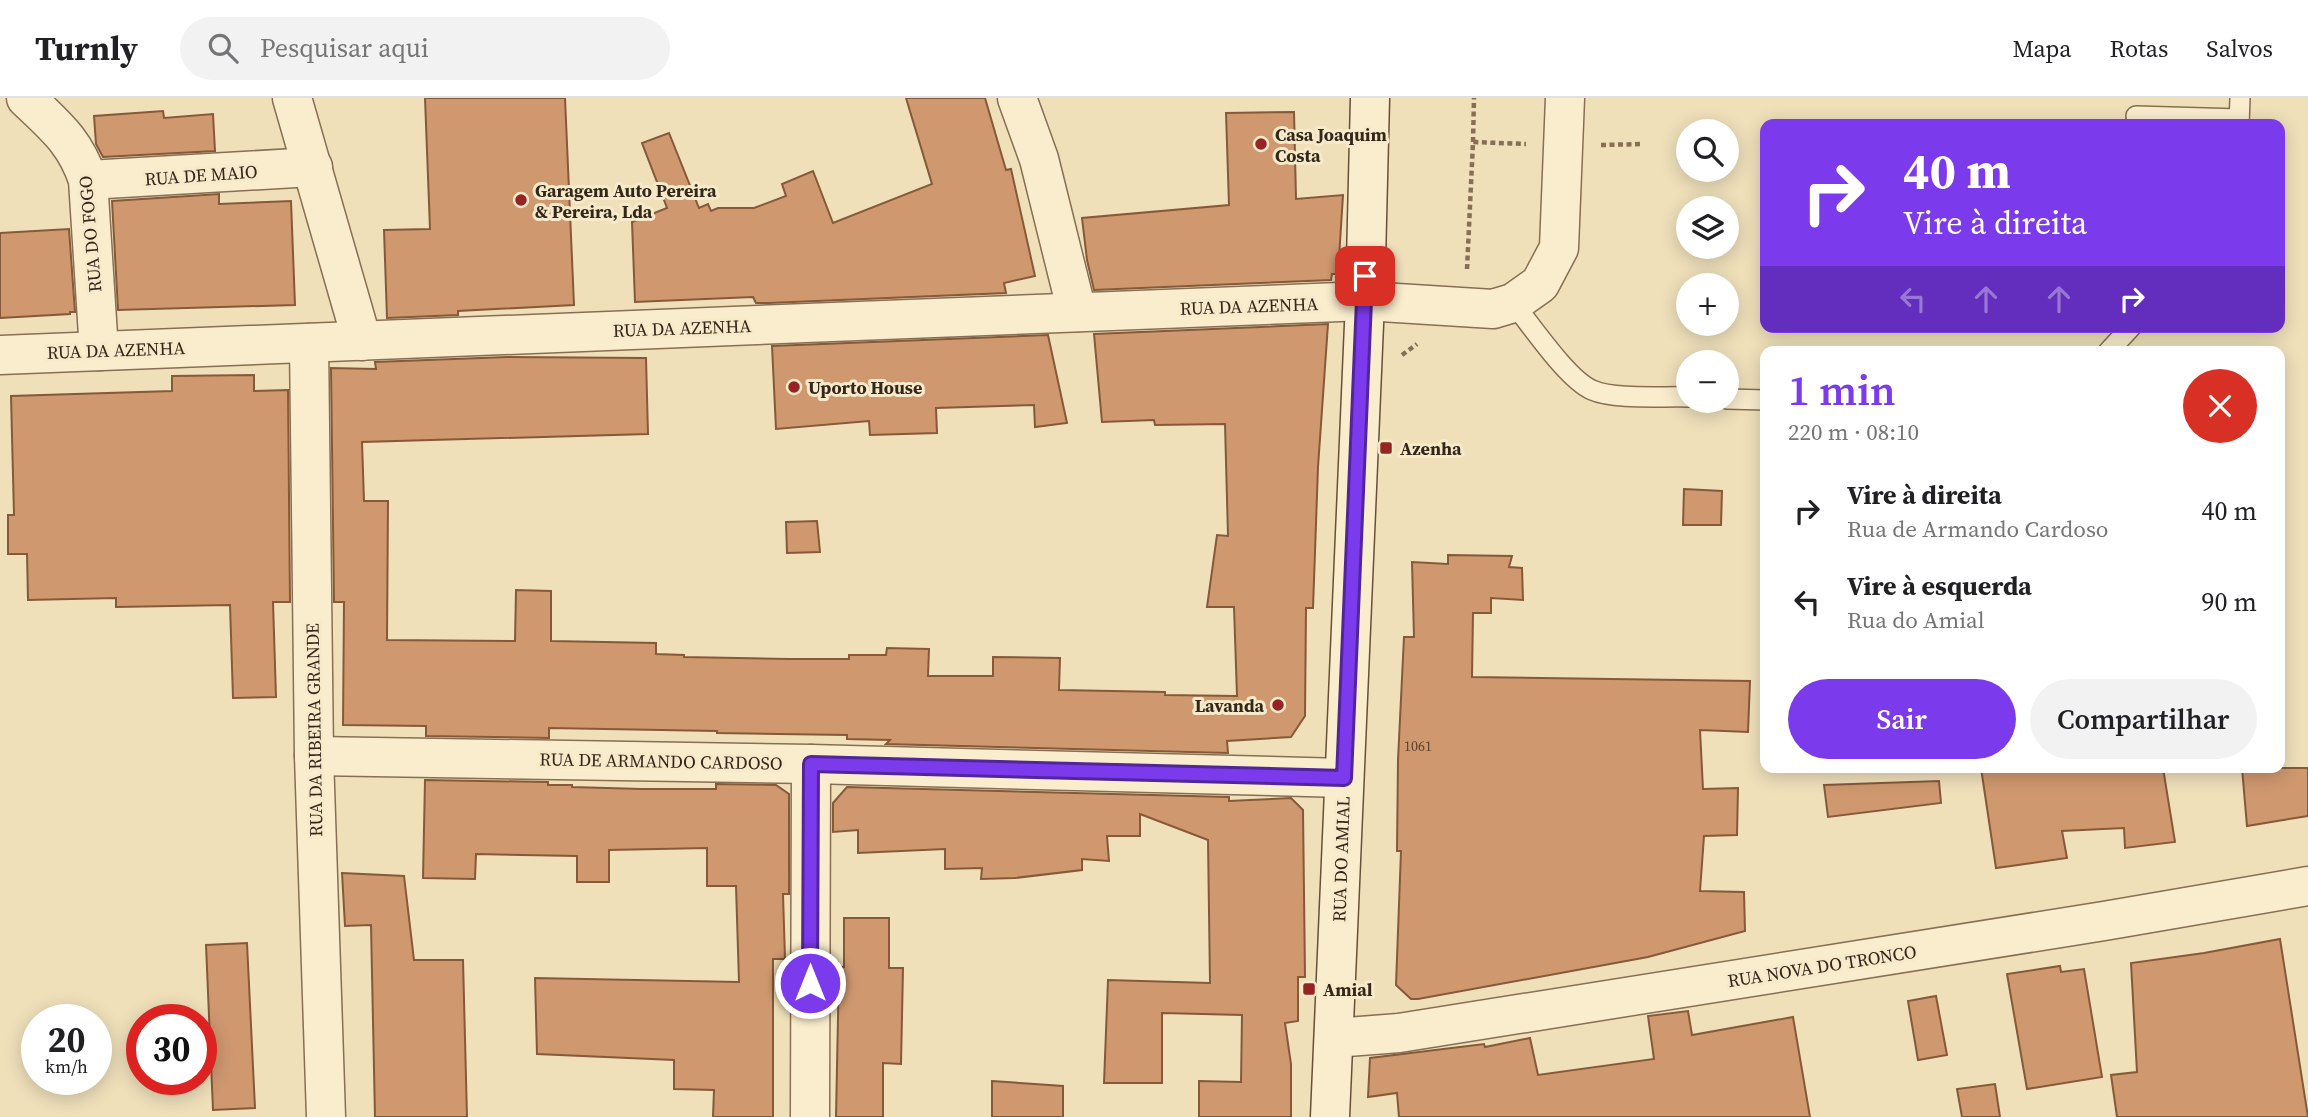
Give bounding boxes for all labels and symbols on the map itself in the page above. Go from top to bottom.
place label: Casa Joaquim Costa [1275,122,1387,168]
marker: Casa Joaquim Costa [1253,136,1269,152]
street label: RUA DE MAIO [144,159,258,191]
street label: RUA DO FOGO [72,175,108,293]
place label: Garagem Auto Pereira & Pereira, Lda [535,178,717,224]
marker: Garagem Auto Pereira & Pereira, Lda [513,192,529,208]
pin [1335,246,1395,306]
street label: RUA DA AZENHA [1179,291,1319,321]
street label: RUA DA AZENHA [612,313,752,343]
street label: RUA DA AZENHA [46,335,186,365]
place label: Uporto House [808,375,922,400]
marker: Uporto House [786,379,802,395]
place label: Azenha [1400,436,1462,461]
marker: Azenha [1378,440,1394,456]
street label: RUA DA RIBEIRA GRANDE [300,623,328,837]
place label: Lavanda [1195,693,1264,718]
marker: Lavanda [1270,697,1286,713]
house number: 1061 [1404,736,1432,756]
street label: RUA DE ARMANDO CARDOSO [539,746,783,776]
street label: RUA DO AMIAL [1326,796,1356,922]
street label: RUA NOVA DO TRONCO [1726,939,1918,993]
position arrow [773,946,847,1020]
place label: Amial [1323,977,1373,1002]
marker: Amial [1301,981,1317,997]
speed limit sign: 30 [126,1004,217,1095]

